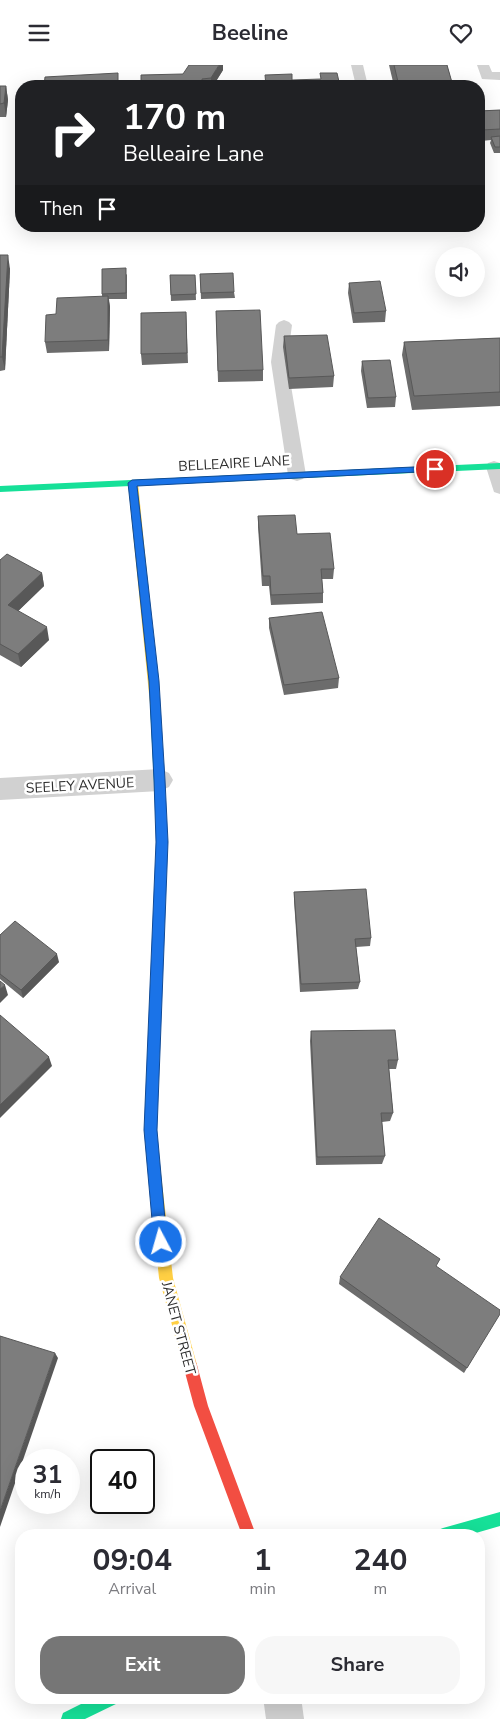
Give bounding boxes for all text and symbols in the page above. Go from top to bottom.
text: Beeline [212,18,288,48]
icon: menu [25,19,53,47]
icon: heart [447,19,475,47]
text: 170 m [123,94,226,141]
icon: right [40,100,105,165]
text: Belleaire Lane [123,139,264,169]
icon: arrive [93,195,121,223]
text: Then [40,196,83,222]
map controls [435,247,485,297]
button: sound [435,247,485,297]
pin [414,448,456,490]
street label: BELLEAIRE LANE [178,451,290,476]
icon: arrive [421,455,449,483]
street label: SEELEY AVENUE [25,773,135,798]
position arrow [134,1215,186,1267]
street label: JANET STREET [157,1278,200,1377]
speed limit sign: 40 [90,1449,155,1514]
text: 31 [32,1458,63,1492]
text: km/h [34,1486,61,1502]
text: 09:04 [93,1540,172,1581]
text: 1 [254,1540,272,1581]
text: 240 [353,1540,407,1581]
text: Arrival [108,1578,156,1600]
text: min [249,1578,276,1600]
text: m [374,1578,387,1600]
button: Exit [40,1636,245,1694]
button: Share [255,1636,460,1694]

